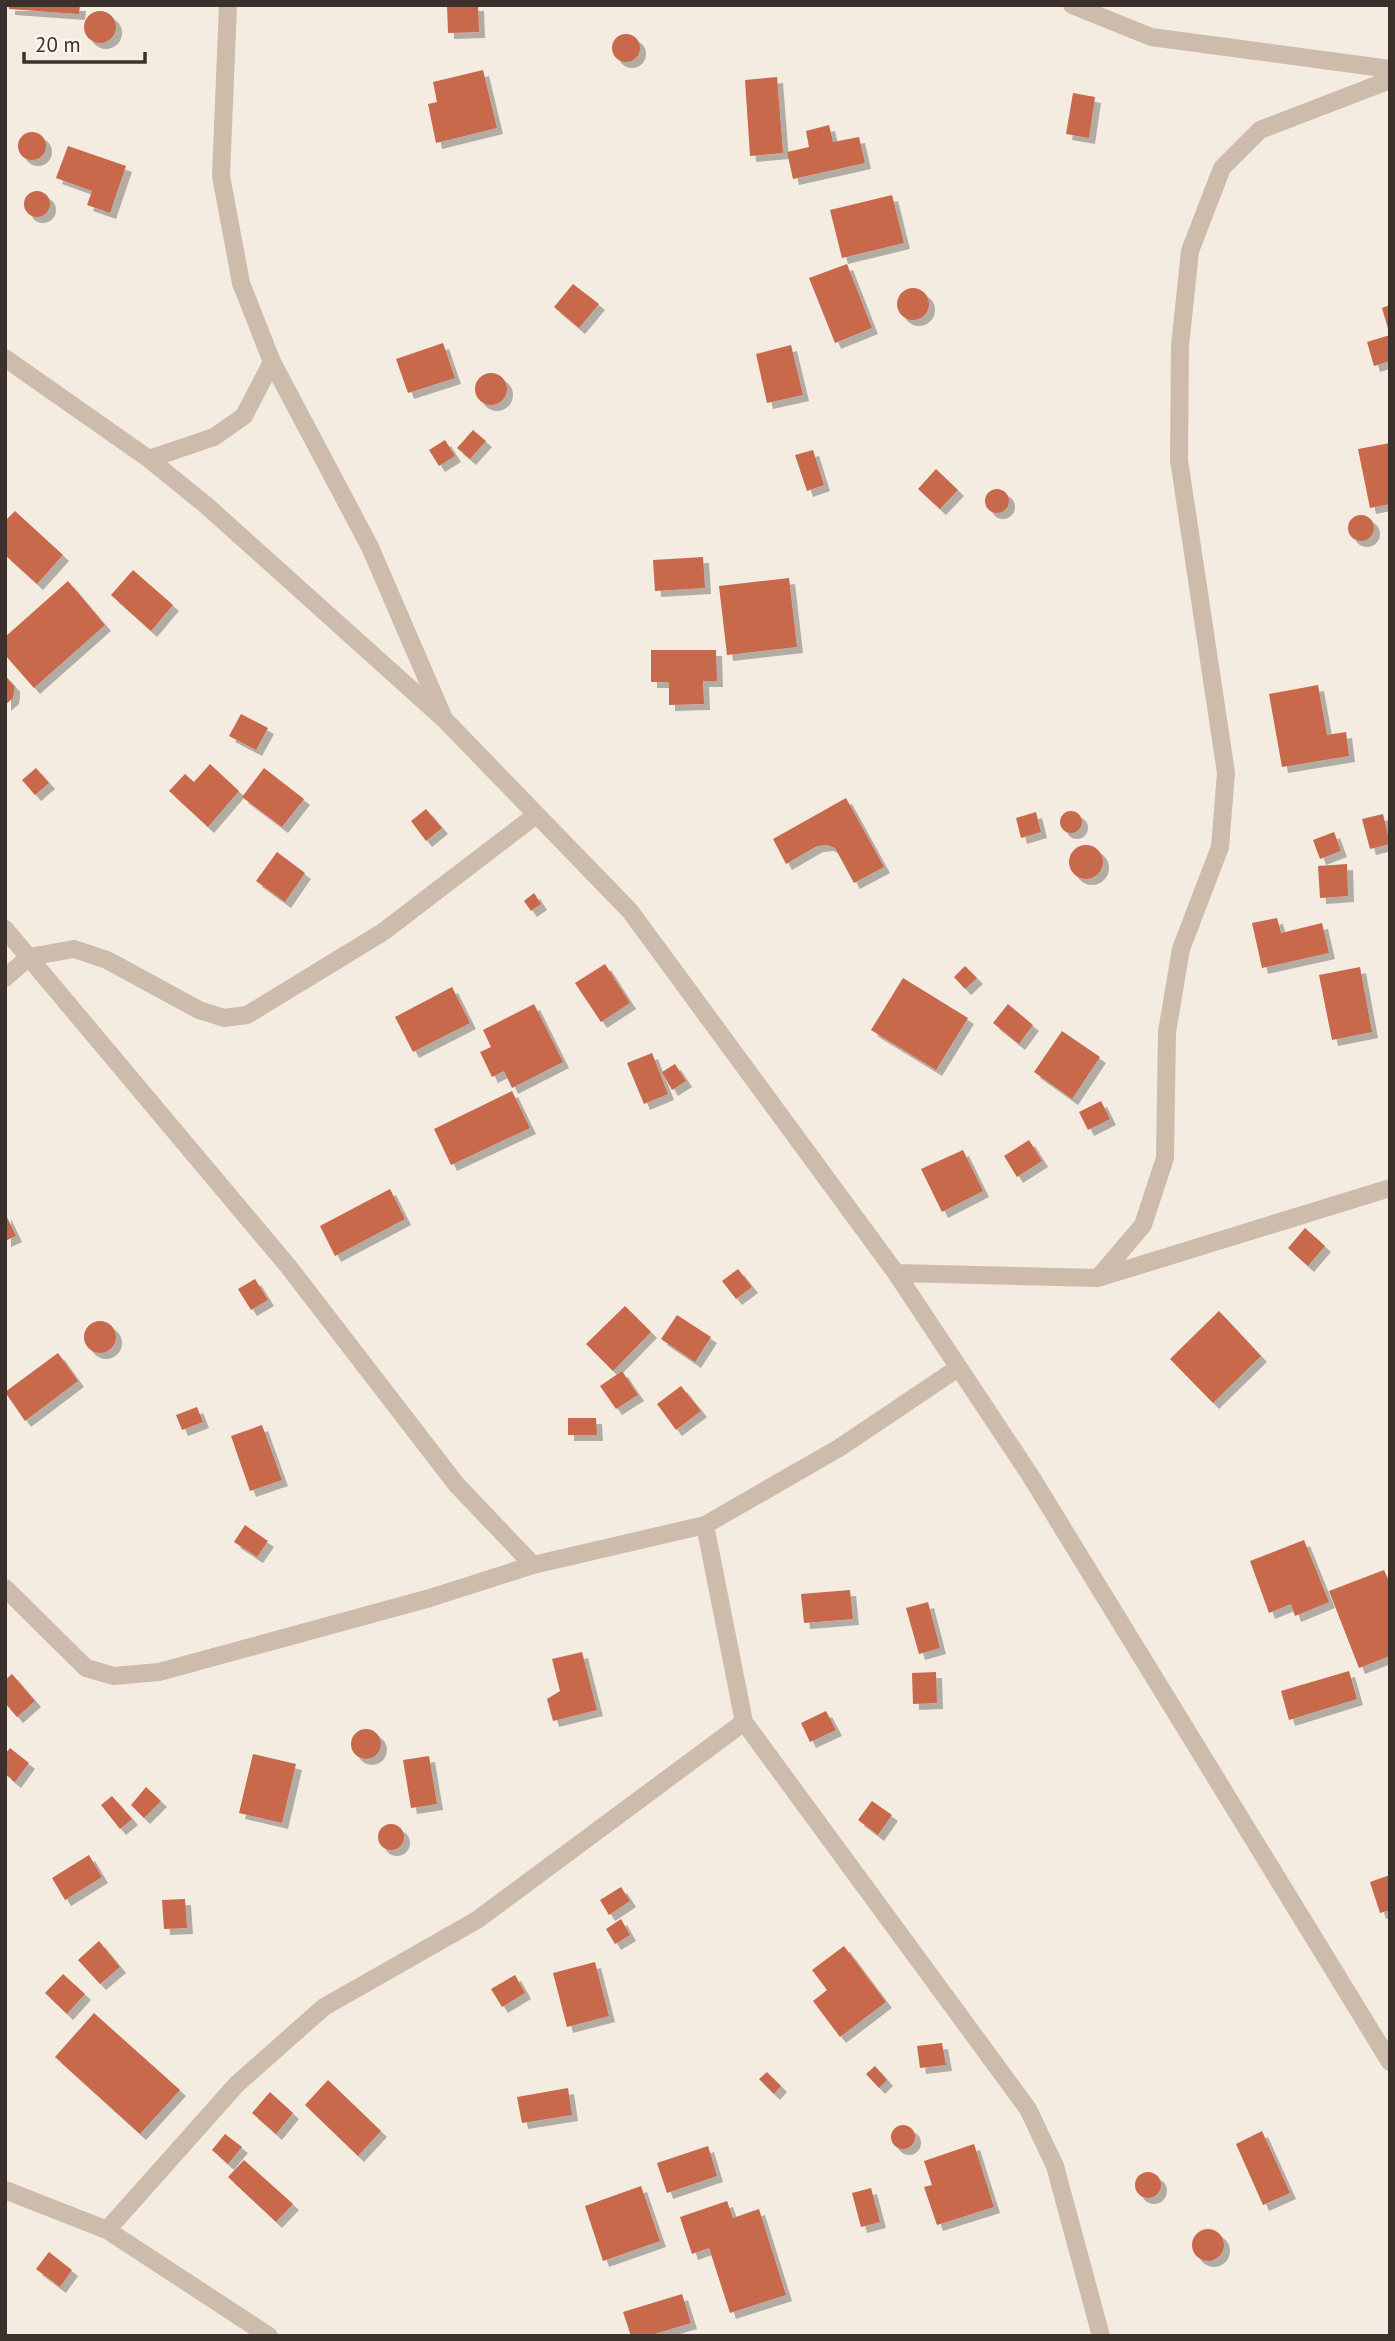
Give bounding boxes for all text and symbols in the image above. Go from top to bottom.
scale bar [24,21,145,65]
text: 20 m [35,31,81,58]

